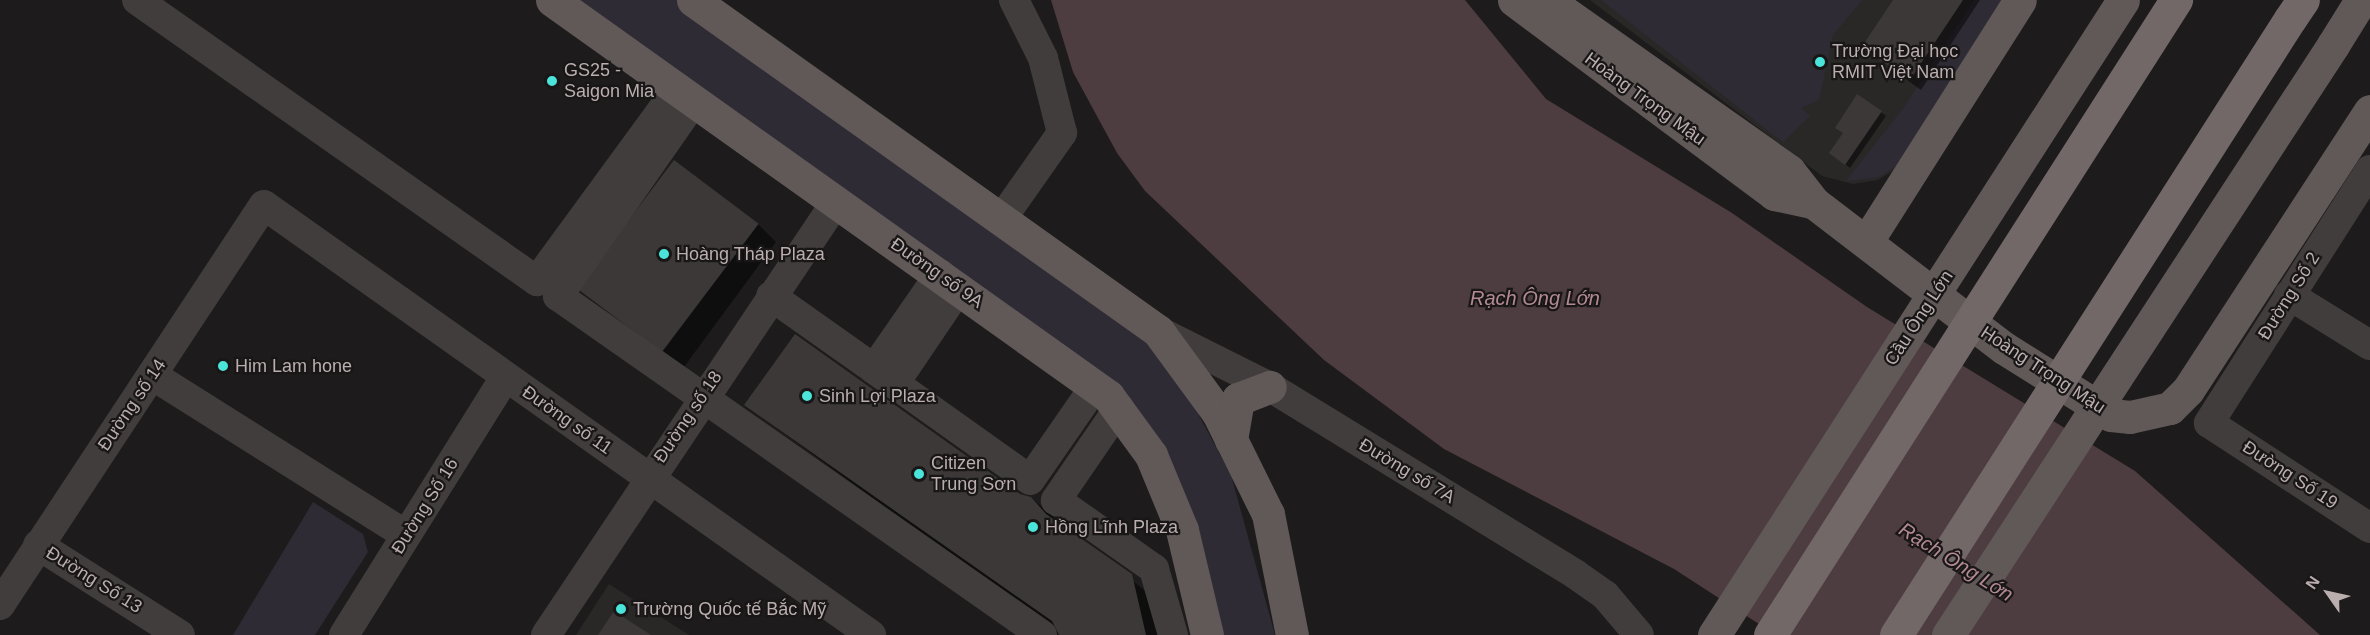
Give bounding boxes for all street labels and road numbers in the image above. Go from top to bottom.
street label: Hoàng Trọng Mậu [1580,48,1710,150]
street label: Đường số 9A [887,233,987,313]
street label: Đường Số 2 [2254,248,2324,344]
street label: Cầu Ông Lớn [1880,266,1958,370]
street label: Hoàng Trọng Mậu [1977,322,2109,418]
street label: Đường số 14 [93,355,171,455]
street label: Đường số 18 [649,367,727,467]
street label: Đường số 11 [518,381,616,459]
street label: Đường số 7A [1355,434,1459,508]
street label: Đường Số 19 [2238,436,2342,514]
street label: Đường Số 16 [387,454,463,558]
street label: Đường Số 13 [42,542,146,618]

